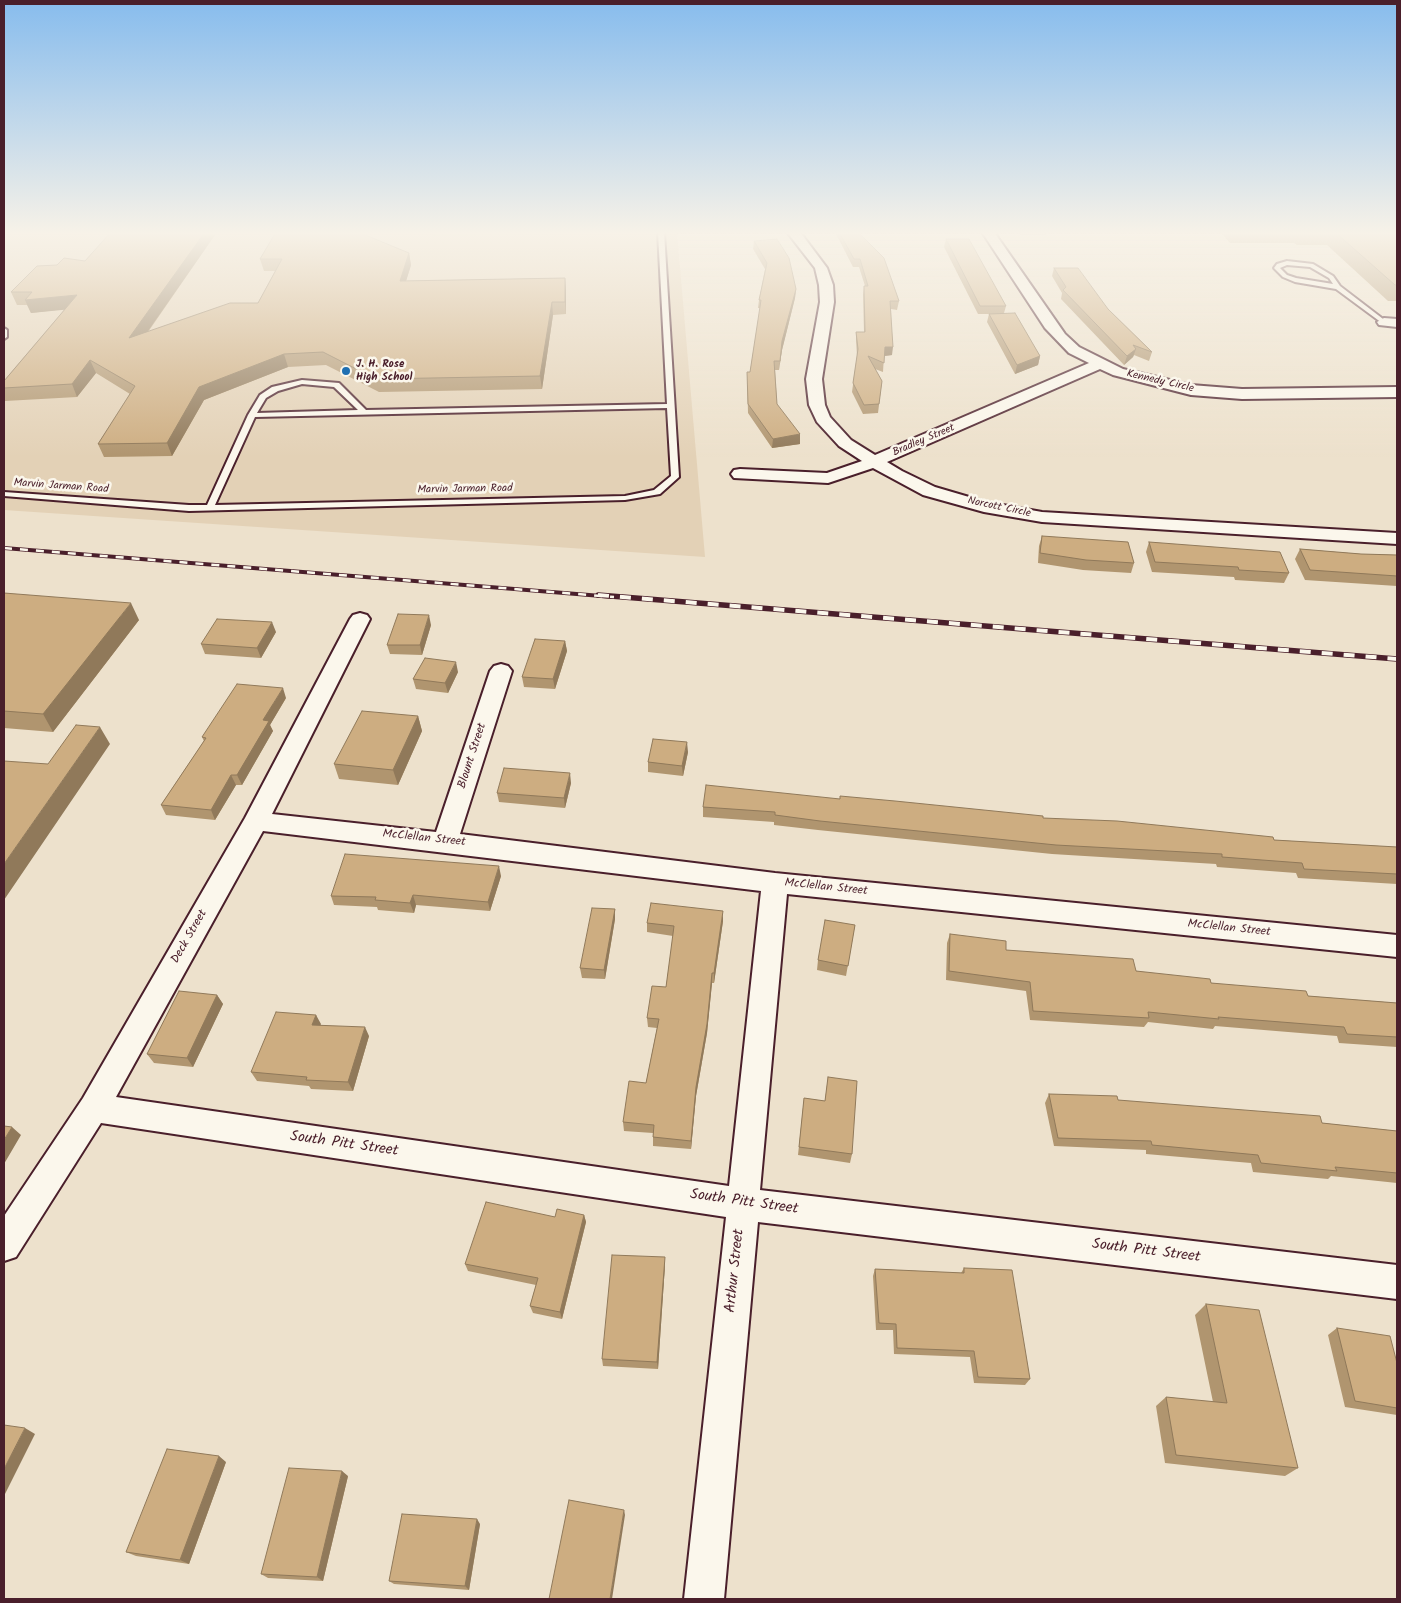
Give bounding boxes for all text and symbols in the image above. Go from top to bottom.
place label: J. H. Rose High School [356,358,412,384]
marker: J. H. Rose High School [340,365,352,377]
street label: Kennedy Circle [1125,368,1195,396]
street label: Bradley Street [891,422,957,460]
street label: Marvin Jarman Road [13,477,109,497]
street label: Marvin Jarman Road [417,483,513,497]
street label: Norcott Circle [966,495,1032,521]
street label: Blount Street [456,721,490,791]
street label: McClellan Street [382,827,466,851]
street label: McClellan Street [784,876,868,900]
street label: Deck Street [169,908,211,966]
street label: McClellan Street [1187,917,1271,941]
street label: South Pitt Street [289,1128,399,1162]
street label: South Pitt Street [689,1186,799,1220]
street label: Arthur Street [723,1228,749,1314]
street label: South Pitt Street [1091,1236,1201,1268]

